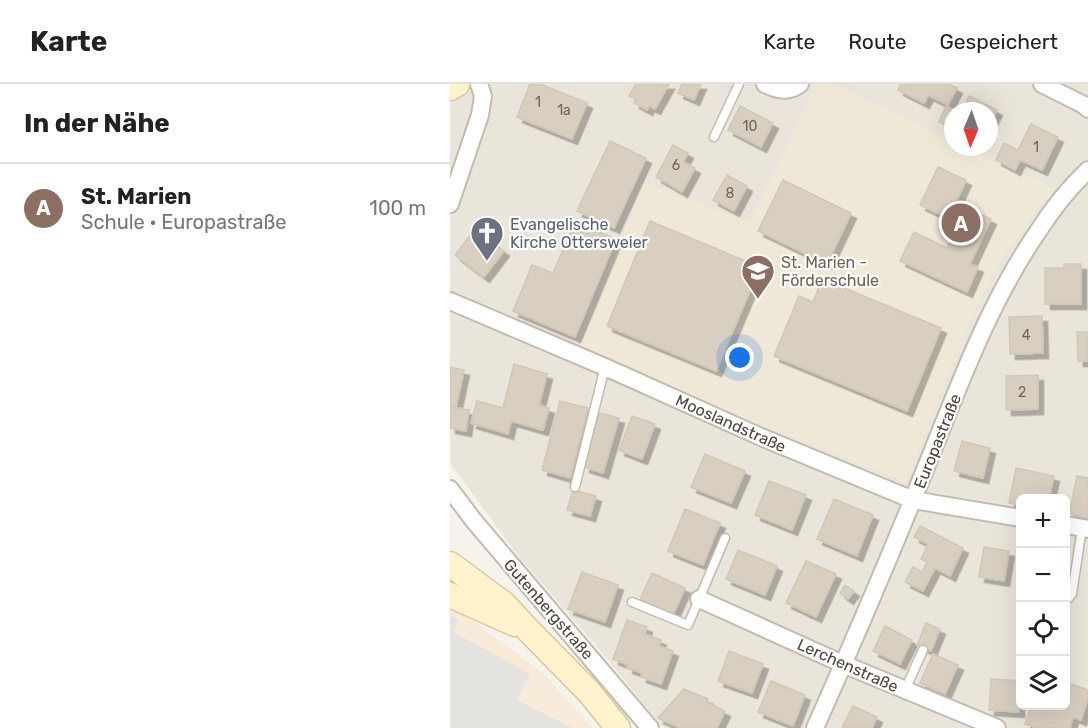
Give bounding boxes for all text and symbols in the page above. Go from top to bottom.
text: Karte [30,25,107,58]
text: Karte [763,29,815,54]
text: Route [848,29,907,54]
text: Gespeichert [940,29,1058,54]
house number: 1 [535,94,541,111]
house number: 1a [557,102,571,119]
north arrow [944,102,998,156]
text: In der Nähe [24,108,170,139]
house number: 10 [743,118,758,135]
house number: 1 [1033,139,1039,156]
house number: 6 [672,157,680,174]
text: St. Marien [81,183,191,210]
house number: 8 [726,185,735,202]
text: A [36,196,51,220]
text: 100 m [369,196,426,220]
pin: A [942,200,980,246]
text: Schule · Europastraße [81,210,287,234]
church icon: Evangelische Kirche Ottersweier [469,215,505,262]
place label: Evangelische Kirche Ottersweier [510,215,648,252]
school or university icon: St. Marien - Förderschule [740,253,776,300]
place label: St. Marien - Förderschule [781,253,879,290]
house number: 4 [1022,327,1031,344]
your location [725,343,754,372]
house number: 2 [1018,384,1026,401]
street label: Mooslandstraße [673,391,789,456]
street label: Europastraße [910,391,965,491]
map controls [1016,494,1070,710]
button: + [1016,494,1070,548]
button: − [1016,548,1070,602]
street label: Gutenbergstraße [500,555,597,663]
button: locate [1016,602,1070,656]
street label: Lerchenstraße [794,635,901,696]
button: layers [1016,656,1070,710]

